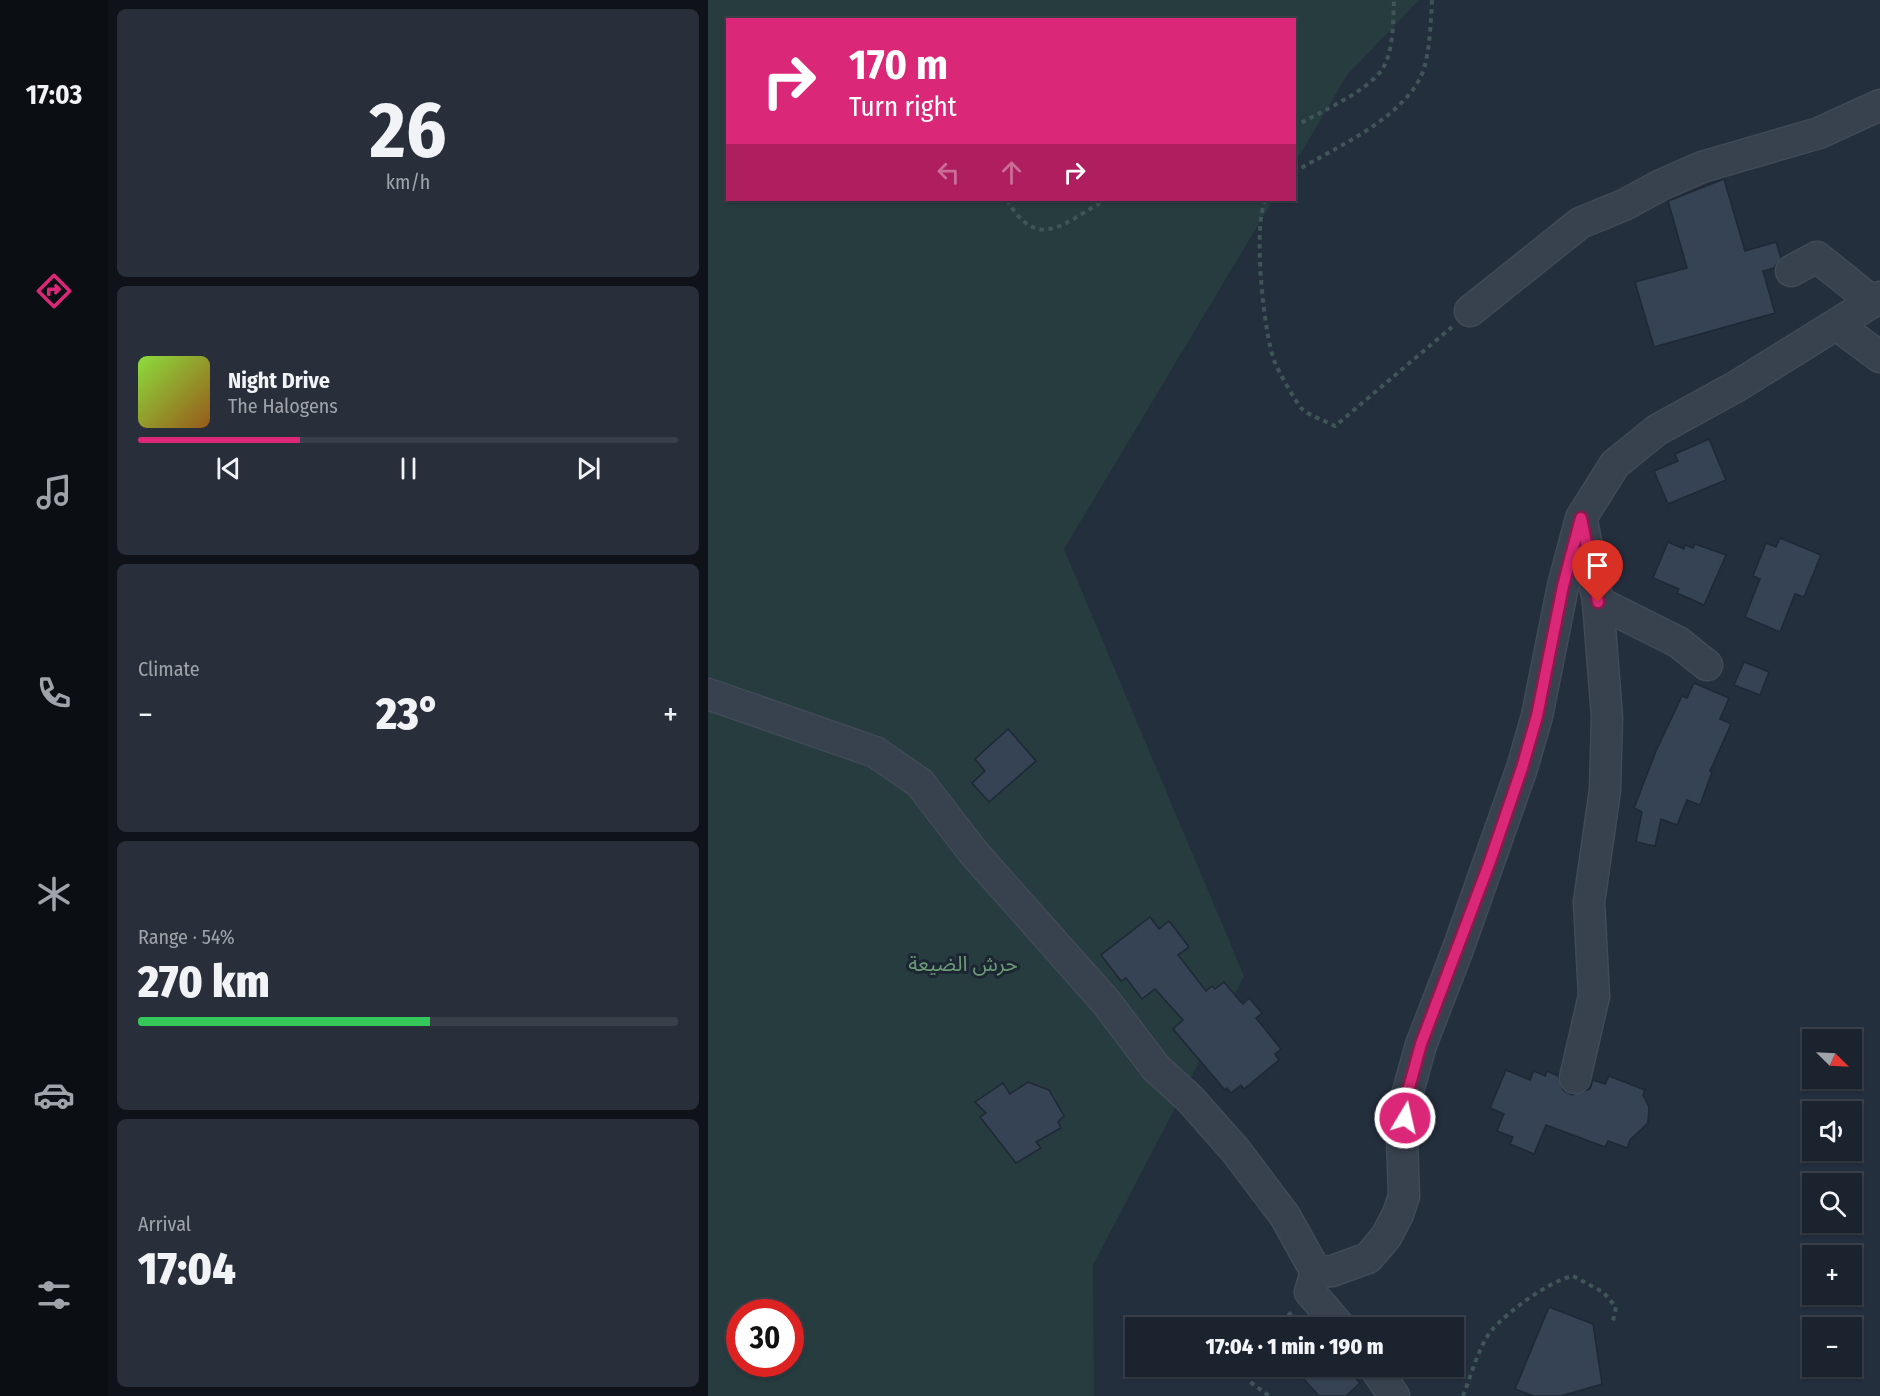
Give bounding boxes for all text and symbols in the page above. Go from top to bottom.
text: 170 m [849,40,948,90]
icon: right [750,42,828,120]
text: 17:03 [26,79,82,111]
text: 26 [370,84,446,178]
text: Turn right [849,91,957,123]
icon: left [932,156,965,189]
icon: ahead [995,156,1028,189]
icon: right [1058,156,1091,189]
text: km/h [386,170,430,194]
icon: directions [33,270,75,312]
text: Night Drive [228,367,330,394]
text: The Halogens [228,394,338,418]
icon: previous [212,452,245,485]
icon: pause [392,452,425,485]
icon: next [572,452,605,485]
icon: music [33,471,75,513]
pin [1572,540,1623,602]
icon: arrive [1581,549,1614,582]
text: Climate [138,657,200,681]
icon: phone [33,672,75,714]
text: 23° [376,687,440,741]
text: − [138,695,153,735]
text: + [663,695,678,735]
icon: climate [33,873,75,915]
text: Range · 54% [138,925,235,949]
park label: حرش الضيعة [908,951,1018,977]
text: 270 km [138,955,270,1009]
north arrow [1802,1029,1862,1089]
map controls [1802,1029,1862,1377]
icon: car [33,1074,75,1116]
position arrow [1373,1086,1437,1150]
button: sound [1802,1101,1862,1161]
button: search [1802,1173,1862,1233]
text: Arrival [138,1212,191,1236]
text: 17:04 [138,1242,236,1296]
button: + [1802,1245,1862,1305]
icon: filters [33,1274,75,1316]
speed limit sign: 30 [726,1299,804,1377]
button: − [1802,1317,1862,1377]
text: 17:04 · 1 min · 190 m [1206,1333,1383,1360]

